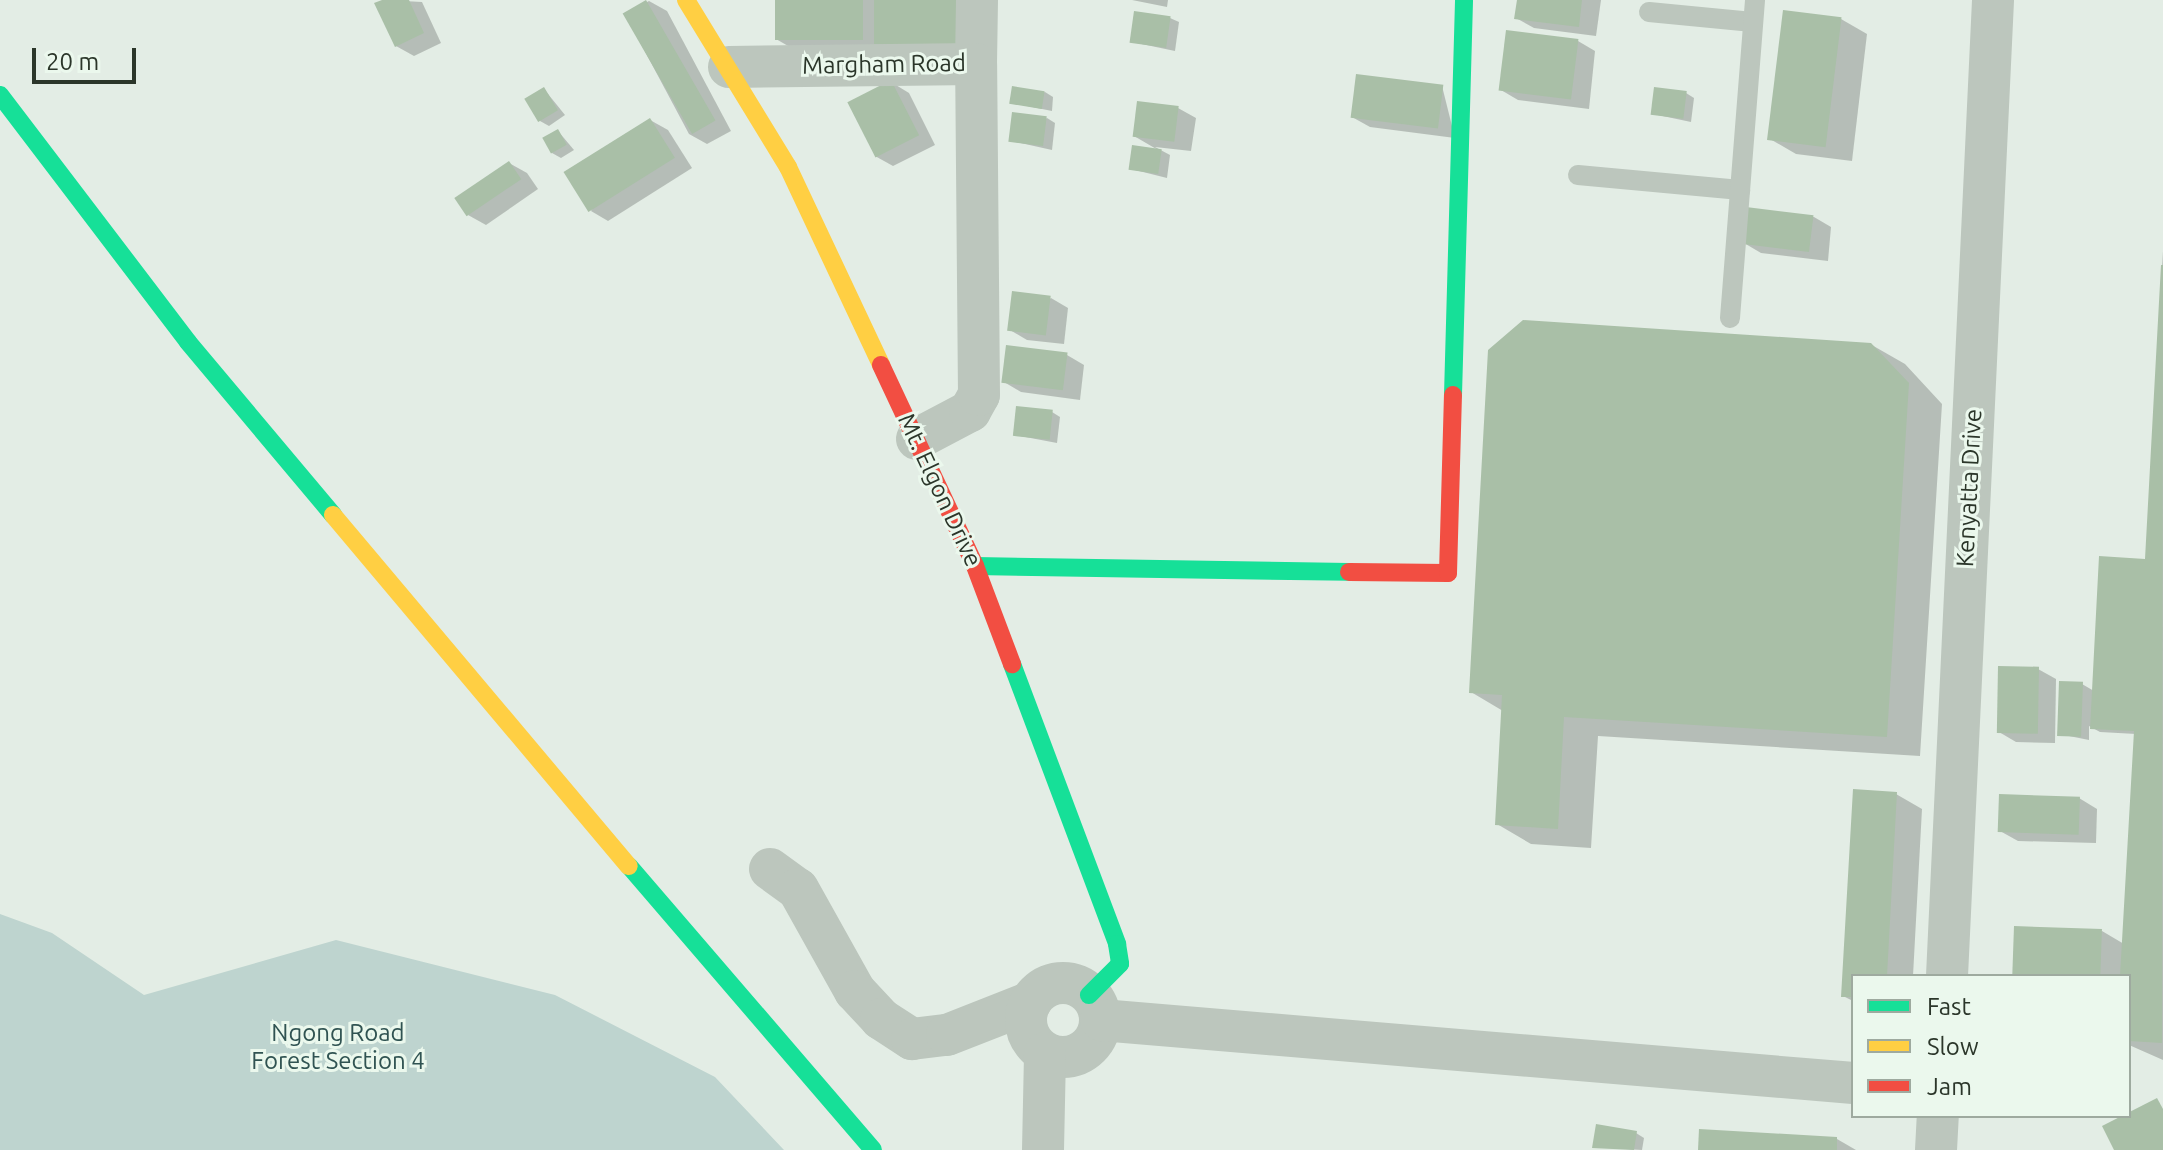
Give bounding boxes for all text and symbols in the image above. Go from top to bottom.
scale bar [36,32,140,82]
text: 20 m [46,48,99,75]
street label: Margham Road [802,48,966,80]
street label: Kenyatta Drive [1950,408,1988,568]
street label: Mt. Elgon Drive [892,409,988,571]
legend [1851,974,2131,1118]
text: Fast [1927,993,1971,1020]
park label: Ngong Road Forest Section 4 [251,1019,425,1075]
text: Slow [1927,1033,1979,1060]
text: Jam [1927,1073,1972,1100]

